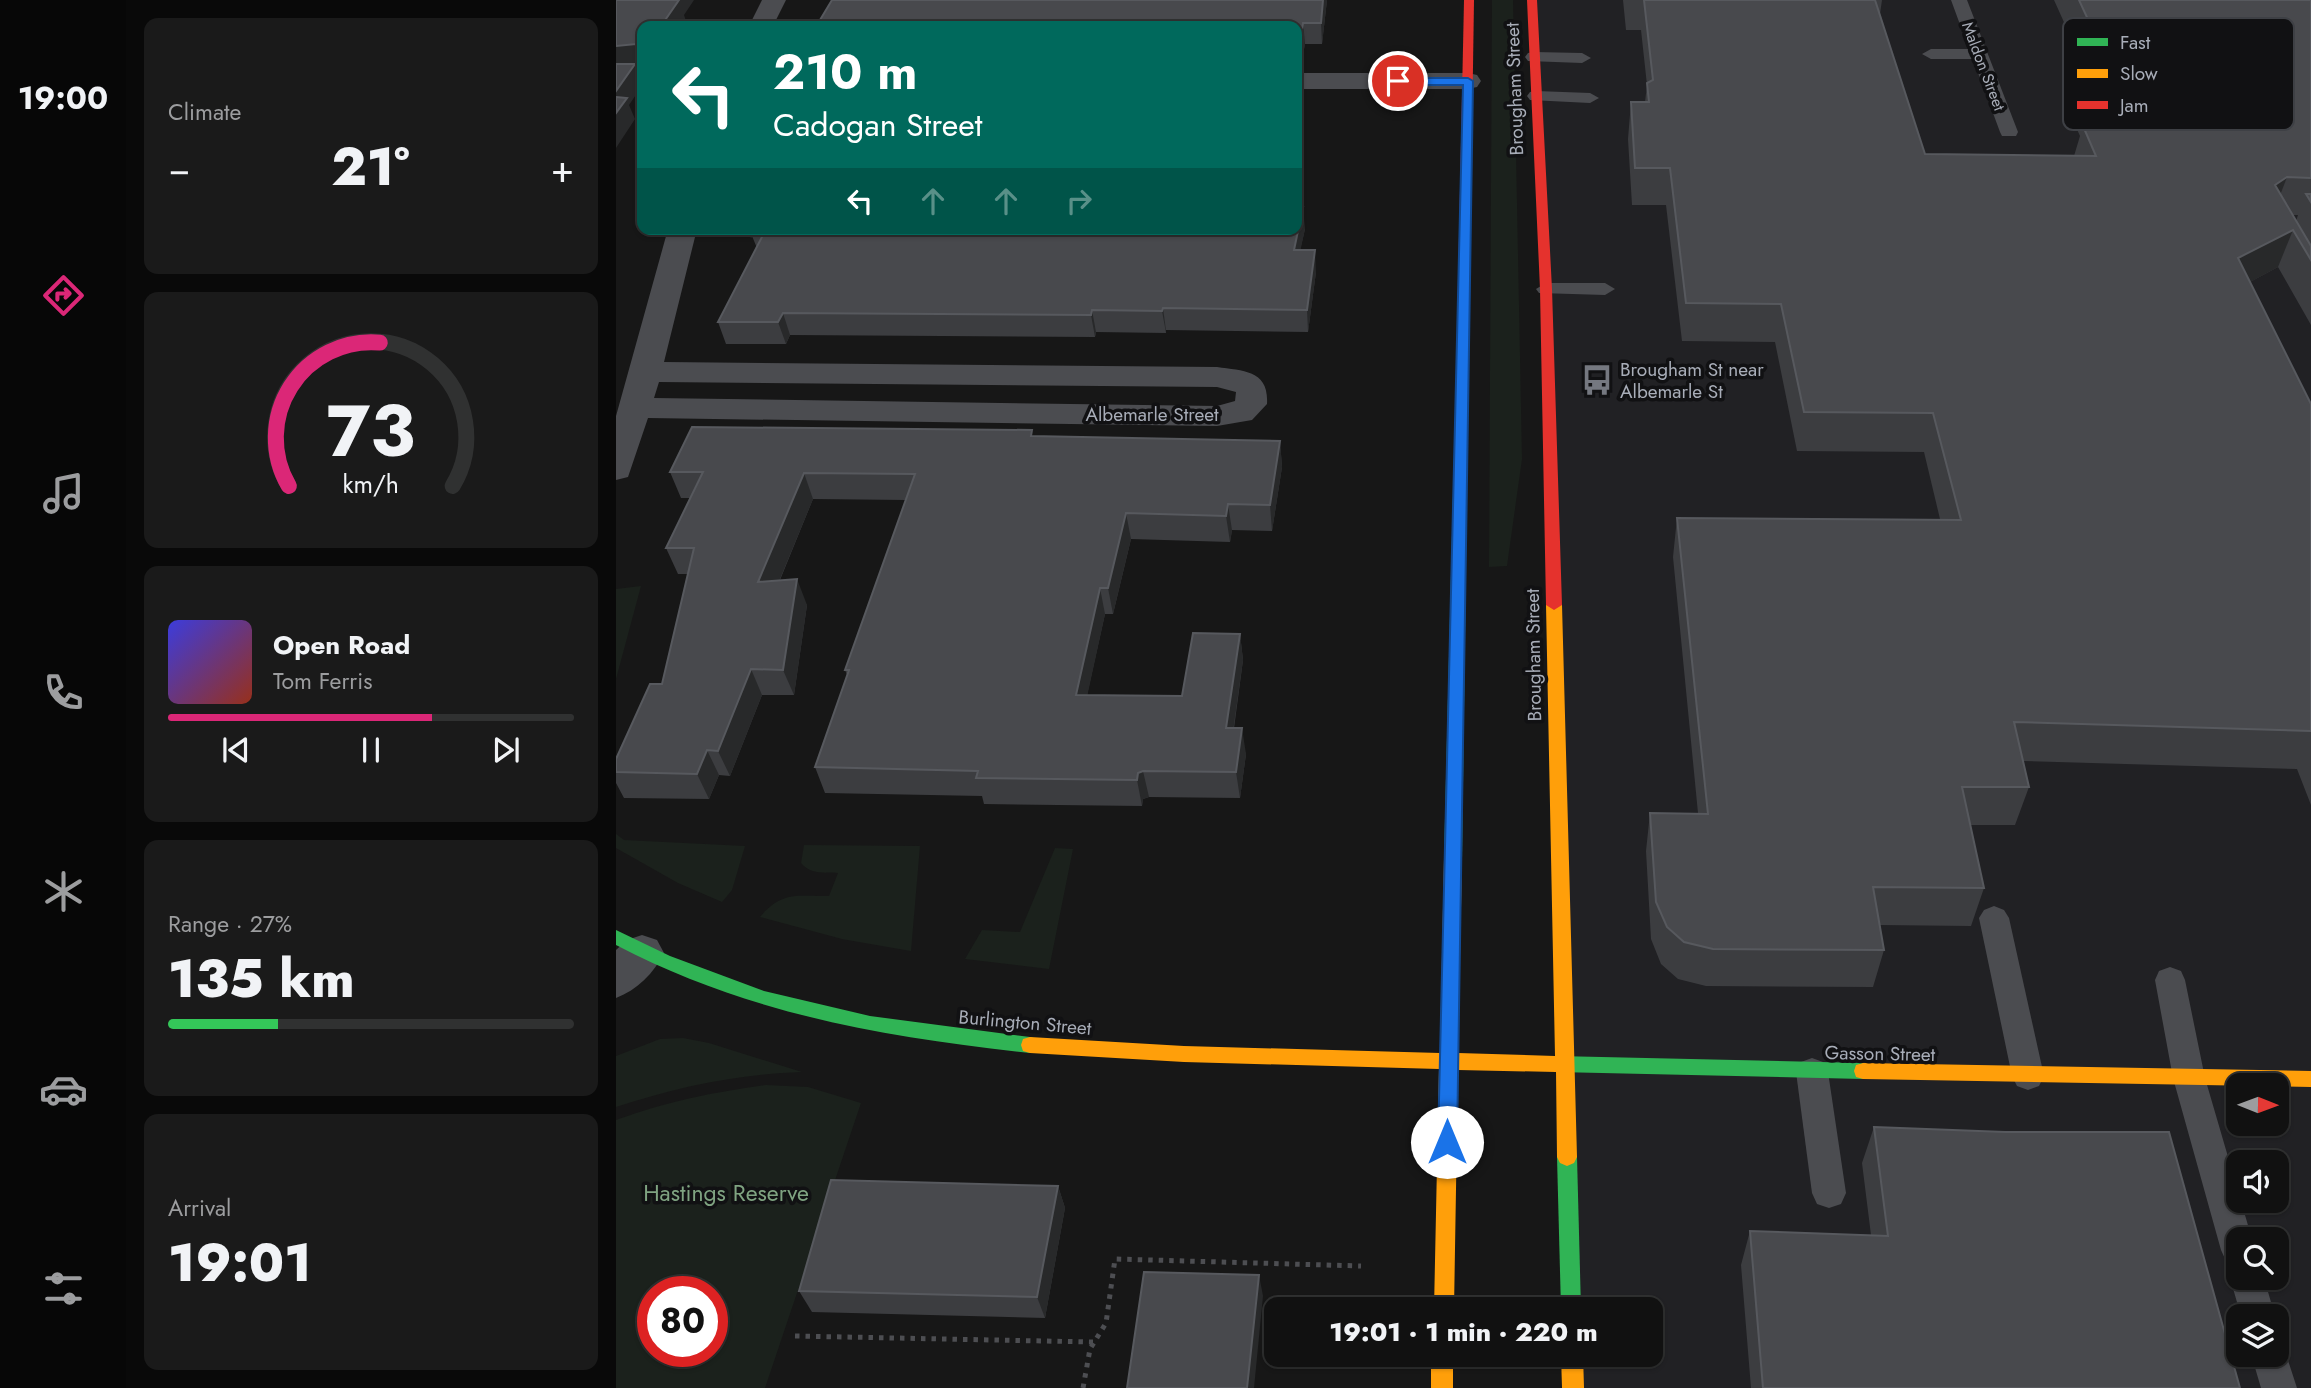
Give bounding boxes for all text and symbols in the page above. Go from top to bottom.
street label: Maldon Street [1956,18,2011,114]
legend [2063,18,2294,130]
street label: Brougham Street [1499,22,1530,156]
text: Fast [2120,29,2151,56]
text: 210 m [773,37,917,107]
icon: left [658,49,749,140]
pin [1368,51,1428,111]
text: Slow [2120,60,2158,87]
icon: arrive [1379,62,1417,100]
text: 19:00 [18,75,108,121]
text: Jam [2117,92,2149,119]
text: Climate [168,95,241,129]
text: Cadogan Street [773,102,982,148]
text: 21° [331,129,410,205]
text: − [168,141,190,196]
text: + [551,141,574,196]
icon: left [841,182,879,220]
icon: ahead [914,182,952,220]
icon: ahead [987,182,1025,220]
icon: right [1060,182,1098,220]
icon: directions [39,271,88,320]
place label: Brougham St near Albemarle St [1620,356,1764,405]
bus stop icon: Brougham St near Albemarle St [1580,363,1614,397]
text: 73 [326,378,416,483]
street label: Albemarle Street [1085,401,1219,428]
text: km/h [343,466,399,502]
icon: music [39,469,88,518]
street label: Brougham Street [1519,588,1548,722]
text: Open Road [273,626,410,664]
text: Tom Ferris [273,664,372,698]
icon: phone [39,668,88,717]
icon: previous [217,731,255,769]
icon: pause [352,731,390,769]
icon: next [487,731,525,769]
icon: climate [39,867,88,916]
text: Range · 27% [168,907,292,941]
text: 135 km [168,941,355,1017]
street label: Burlington Street [957,1003,1093,1042]
street label: Gasson Street [1824,1039,1936,1068]
icon: car [39,1065,88,1114]
north arrow [2226,1073,2289,1136]
map controls [2226,1073,2289,1367]
position arrow [1410,1105,1484,1179]
button: sound [2226,1150,2289,1213]
park label: Hastings Reserve [643,1176,809,1210]
text: Arrival [168,1191,231,1225]
text: 19:01 [168,1225,312,1301]
button: search [2226,1227,2289,1290]
icon: filters [39,1264,88,1313]
speed limit sign: 80 [637,1276,728,1367]
button: layers [2226,1304,2289,1367]
text: 19:01 · 1 min · 220 m [1329,1313,1598,1351]

